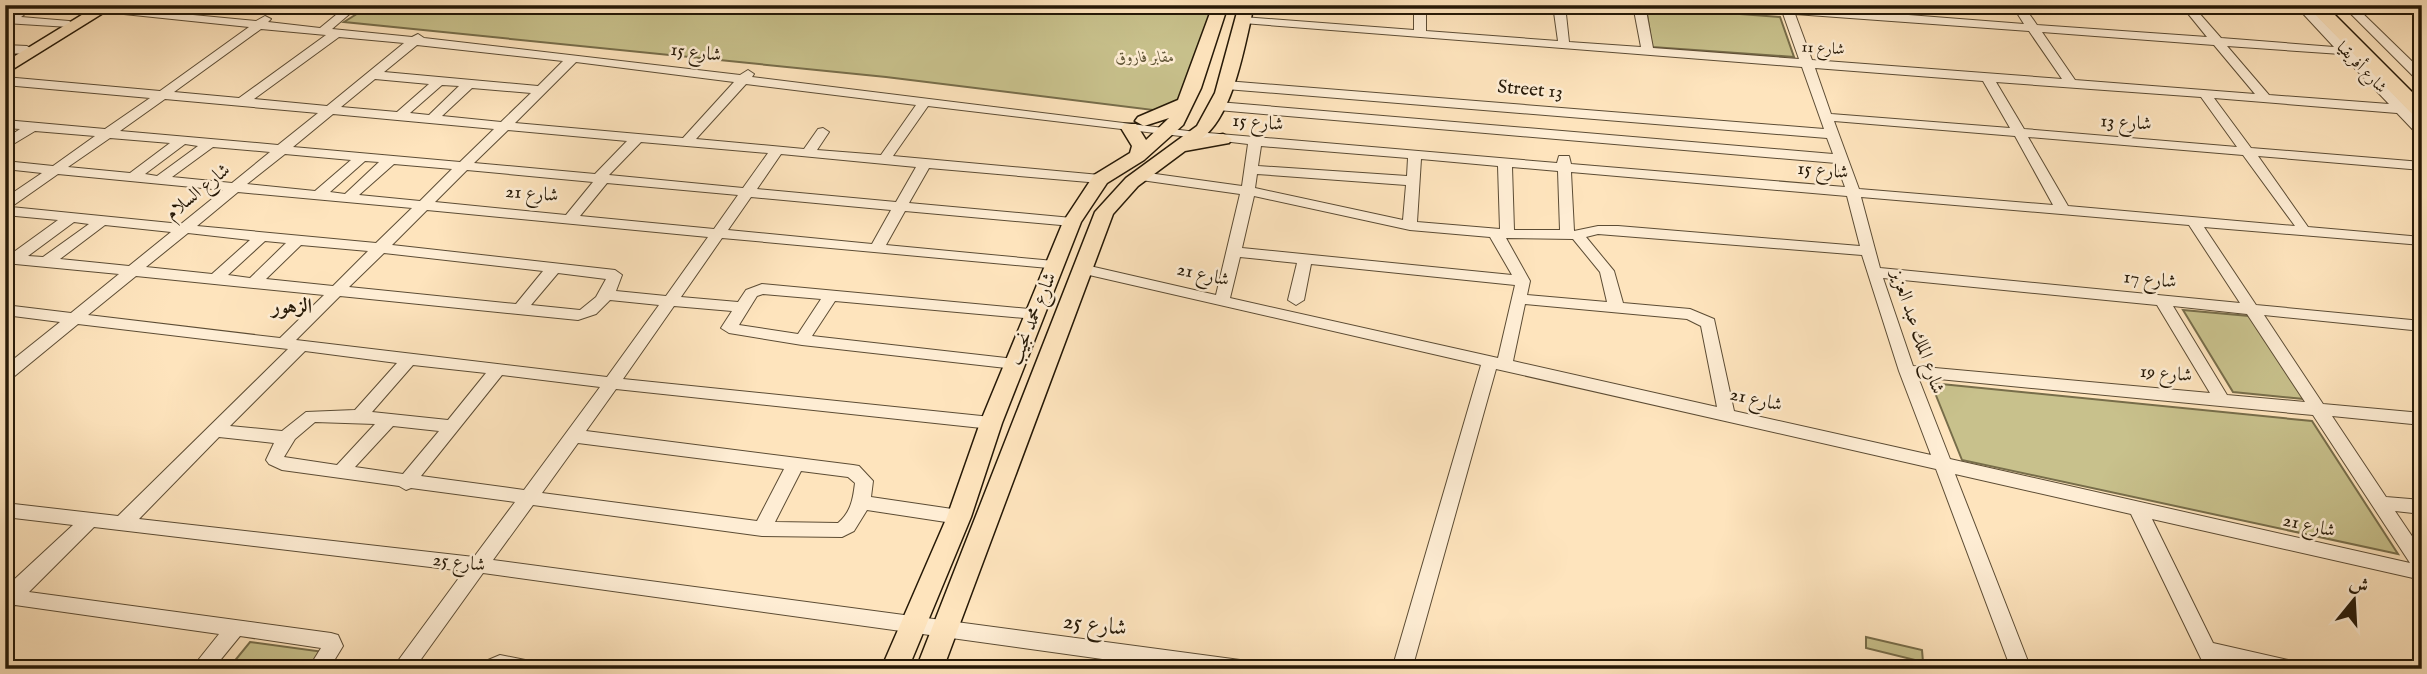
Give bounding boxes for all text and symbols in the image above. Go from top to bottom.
street label: شارع أفريقيا [2330,36,2393,99]
street label: شارع 15 [669,38,723,70]
street label: شارع 11 [1801,38,1845,62]
park label: مقابر فاروق [1115,48,1175,68]
street label: Street 13 [1496,75,1564,105]
street label: شارع 15 [1231,109,1285,139]
street label: شارع 13 [2099,109,2152,139]
street label: شارع 15 [1796,157,1850,187]
street label: شارع السلام [160,158,237,228]
street label: شارع 21 [504,180,560,210]
street label: شارع 21 [1174,257,1232,295]
street label: شارع الملك عبد العزيز [1882,265,1949,398]
street label: شارع 17 [2122,265,2178,297]
street label: شارع محمد نجيب [1004,269,1064,370]
district label: الزهور [270,294,312,321]
street label: شارع 19 [2139,360,2193,390]
street label: شارع 21 [1727,382,1785,420]
street label: شارع 21 [2280,508,2338,546]
street label: شارع 25 [431,548,487,580]
north arrow [2318,566,2388,636]
text: ش [2346,571,2371,600]
street label: شارع 25 [1061,607,1129,647]

